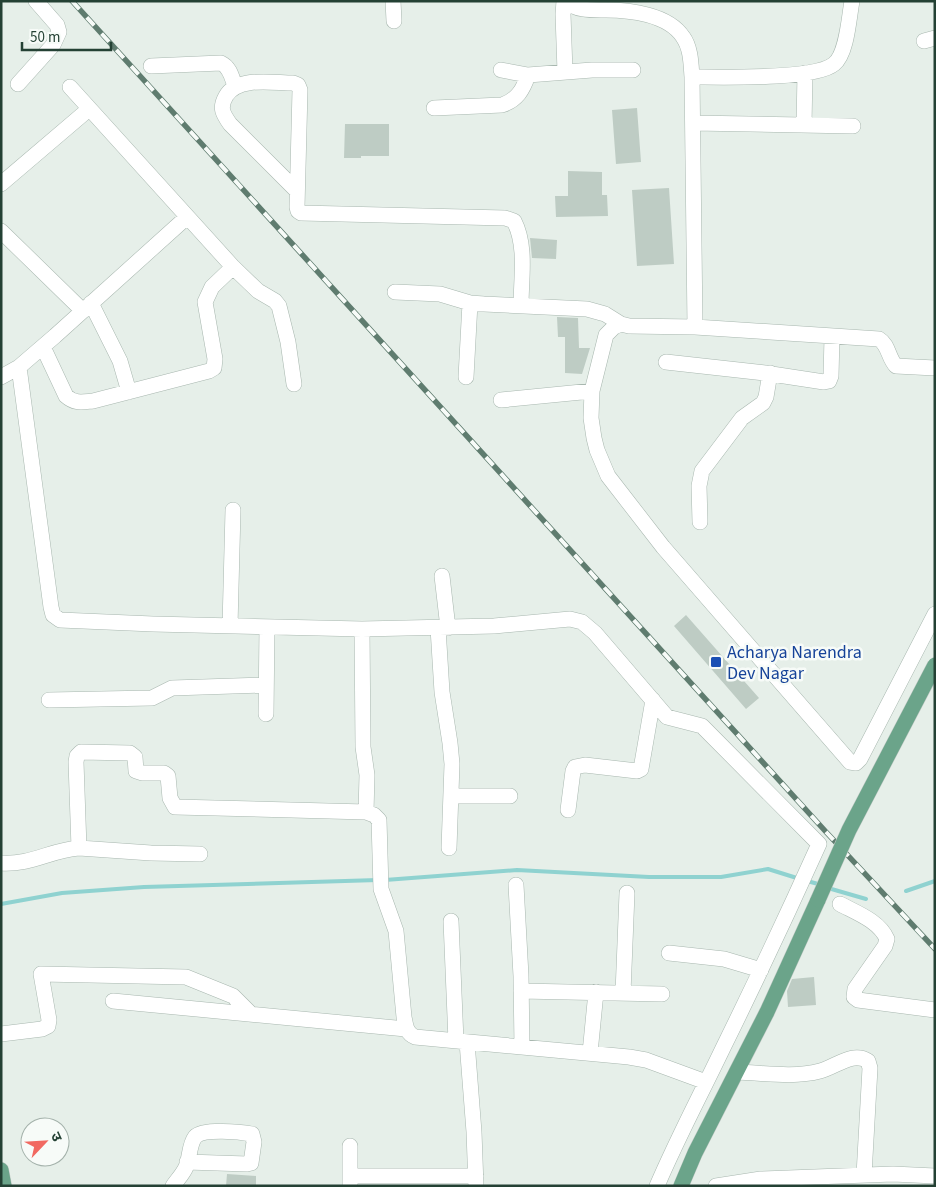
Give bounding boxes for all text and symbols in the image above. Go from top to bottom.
scale bar [22,20,111,52]
text: 50 m [30,27,60,48]
place label: Acharya Narendra Dev Nagar [727,640,862,686]
marker: Acharya Narendra Dev Nagar [709,655,723,669]
north arrow [20,1117,70,1167]
text: उ [45,1129,67,1146]

